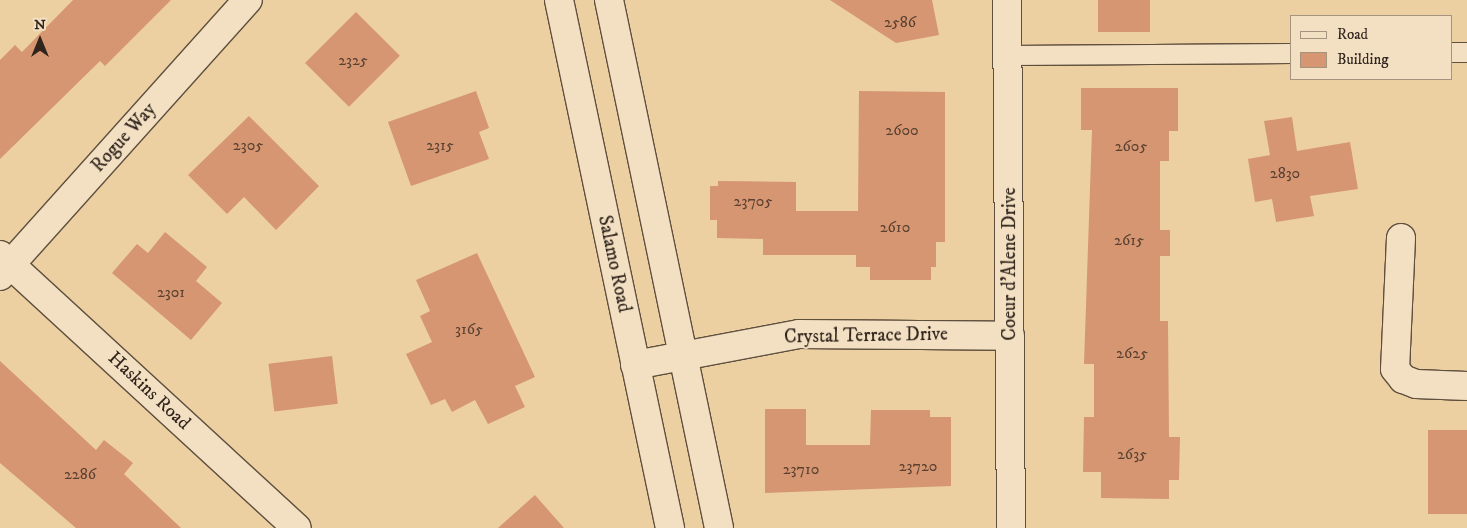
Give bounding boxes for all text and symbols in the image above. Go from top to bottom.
house number: 2586 [884,12,916,32]
north arrow [15,15,65,65]
legend [1290,15,1452,80]
text: N [34,16,46,34]
text: Road [1337,25,1368,44]
house number: 2325 [338,50,368,70]
text: Building [1337,50,1389,69]
street label: Rogue Way [87,99,161,177]
house number: 2600 [885,120,919,140]
house number: 2305 [233,135,263,155]
house number: 2315 [426,135,454,155]
house number: 2605 [1115,136,1147,156]
house number: 2830 [1270,163,1300,183]
street label: Coeur d'Alene Drive [999,187,1021,341]
house number: 23705 [734,191,772,211]
street label: Salamo Road [593,213,635,315]
house number: 2610 [880,217,910,237]
house number: 2615 [1114,230,1144,250]
house number: 2301 [157,282,185,302]
house number: 3165 [455,319,483,339]
street label: Crystal Terrace Drive [784,323,948,349]
house number: 2625 [1116,343,1148,363]
street label: Haskins Road [103,347,195,435]
house number: 2635 [1117,444,1147,464]
house number: 23720 [899,456,937,476]
house number: 23710 [783,459,819,479]
house number: 2286 [64,464,96,484]

